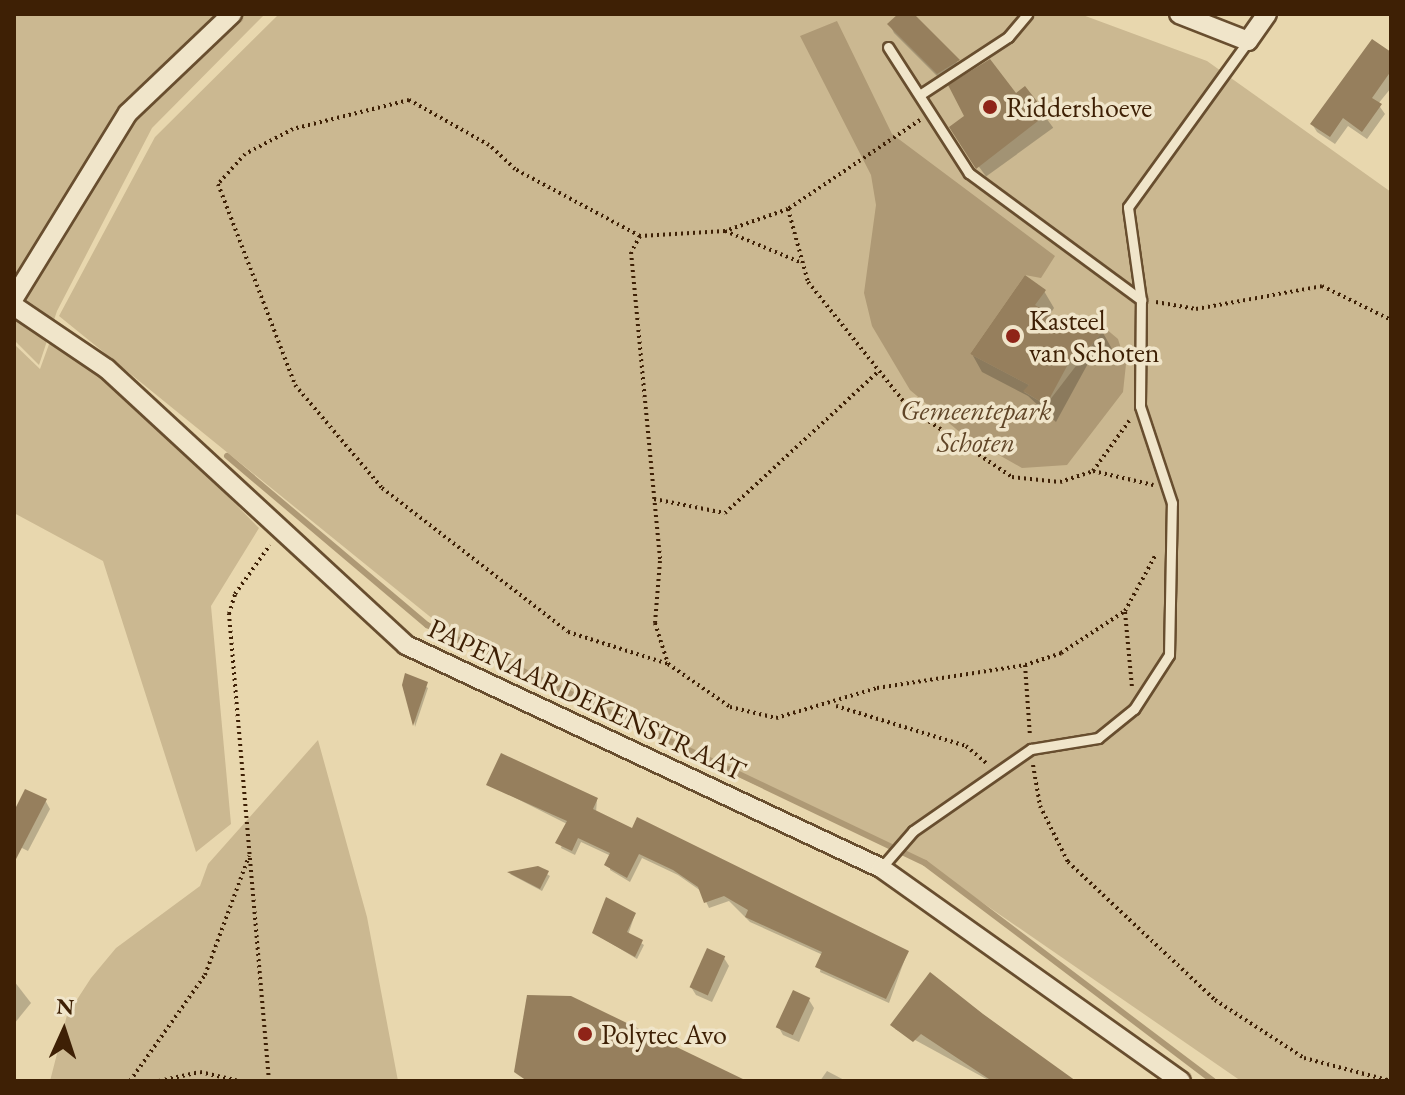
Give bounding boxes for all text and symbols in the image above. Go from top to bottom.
place label: Riddershoeve [1006,90,1152,124]
marker: Riddershoeve [981,98,999,116]
place label: Kasteel van Schoten [1029,303,1160,369]
marker: Kasteel van Schoten [1004,327,1022,345]
park label: Gemeentepark Schoten [900,393,1052,459]
street label: PAPENAARDEKENSTRAAT [423,611,751,787]
north arrow [24,991,104,1071]
text: N [56,992,75,1021]
place label: Polytec Avo [601,1017,727,1051]
marker: Polytec Avo [576,1025,594,1043]

